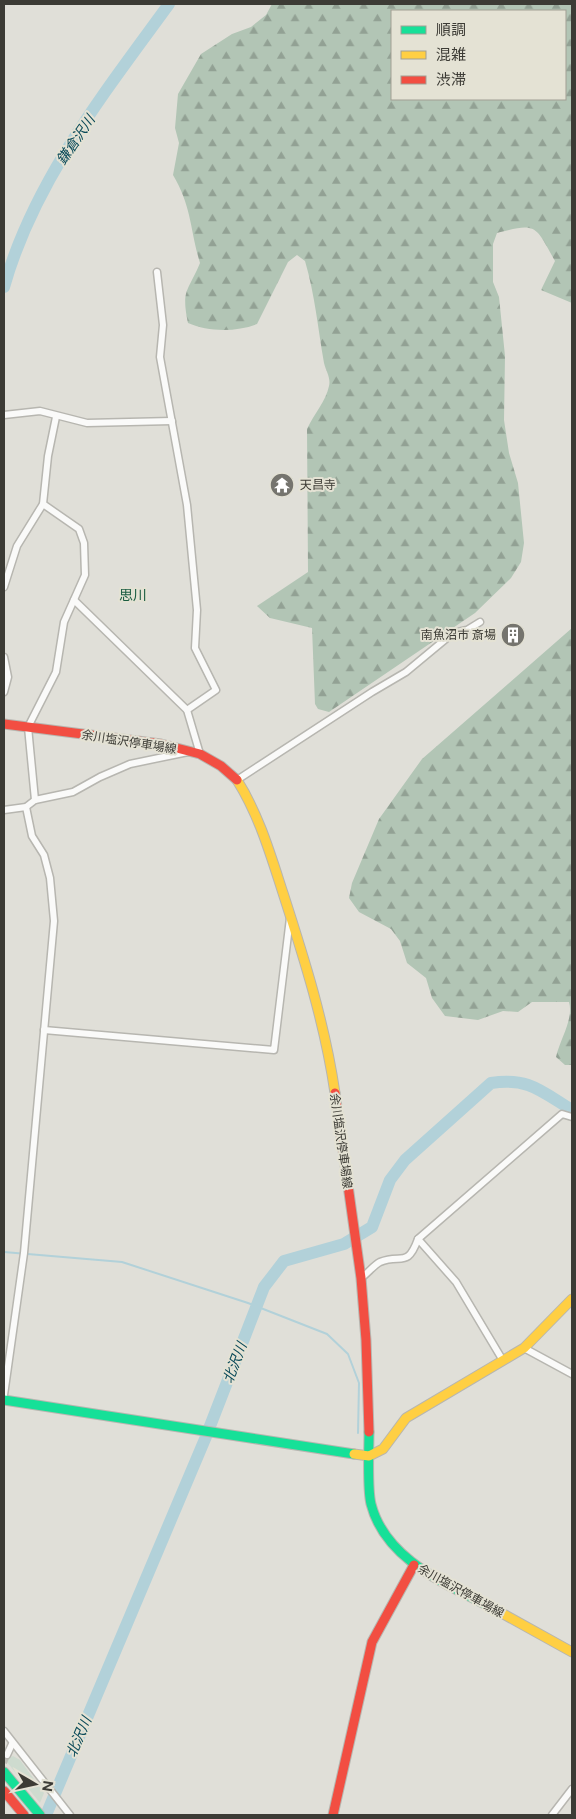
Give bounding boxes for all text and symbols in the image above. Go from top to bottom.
legend [391,10,566,100]
text: 順調 [436,21,466,39]
text: 混雑 [436,46,466,64]
text: 渋滞 [436,71,466,89]
water label: 鎌倉沢川 [53,110,100,168]
temple icon: 天昌寺 [269,472,295,498]
place label: 天昌寺 [300,478,336,492]
district label: 思川 [119,587,147,604]
building icon: 南魚沼市 斎場 [500,622,526,648]
place label: 南魚沼市 斎場 [421,628,496,642]
street label: 余川塩沢停車場線 [80,728,178,756]
street label: 余川塩沢停車場線 [327,1092,355,1190]
water label: 北沢川 [220,1338,251,1386]
street label: 余川塩沢停車場線 [416,1562,506,1620]
water label: 北沢川 [63,1713,96,1760]
north arrow [10,1759,60,1809]
text: N [38,1779,57,1793]

